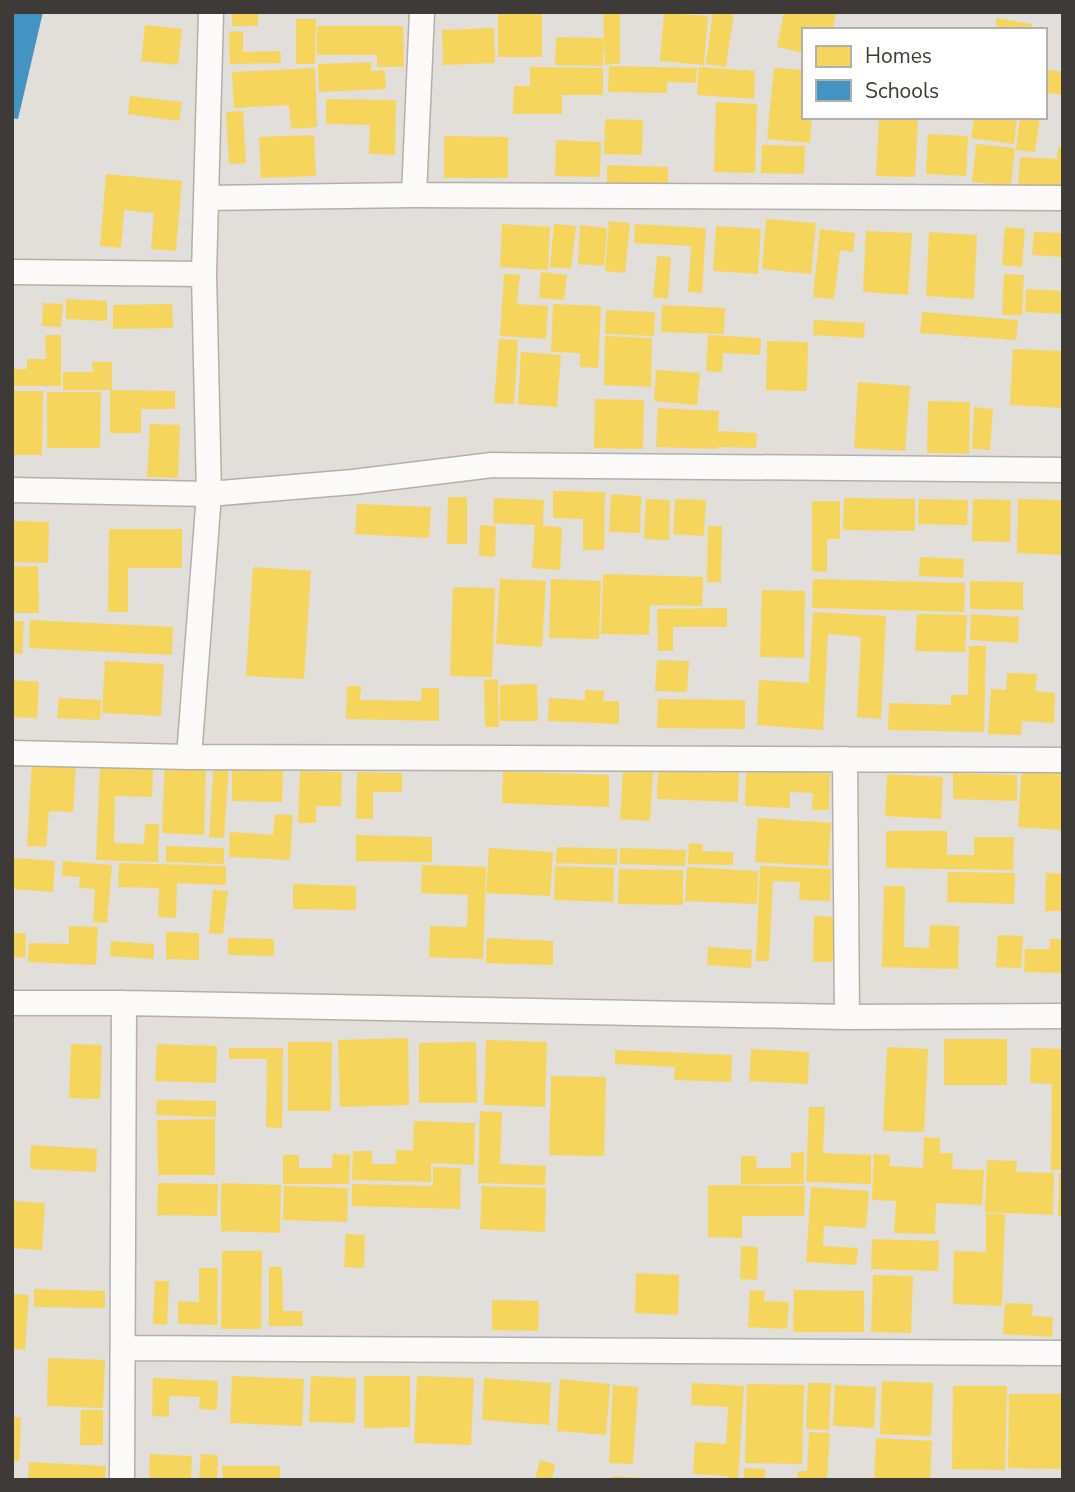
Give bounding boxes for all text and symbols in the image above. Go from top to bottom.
legend [802,28,1047,119]
text: Homes [865,42,932,70]
text: Schools [865,77,939,105]

